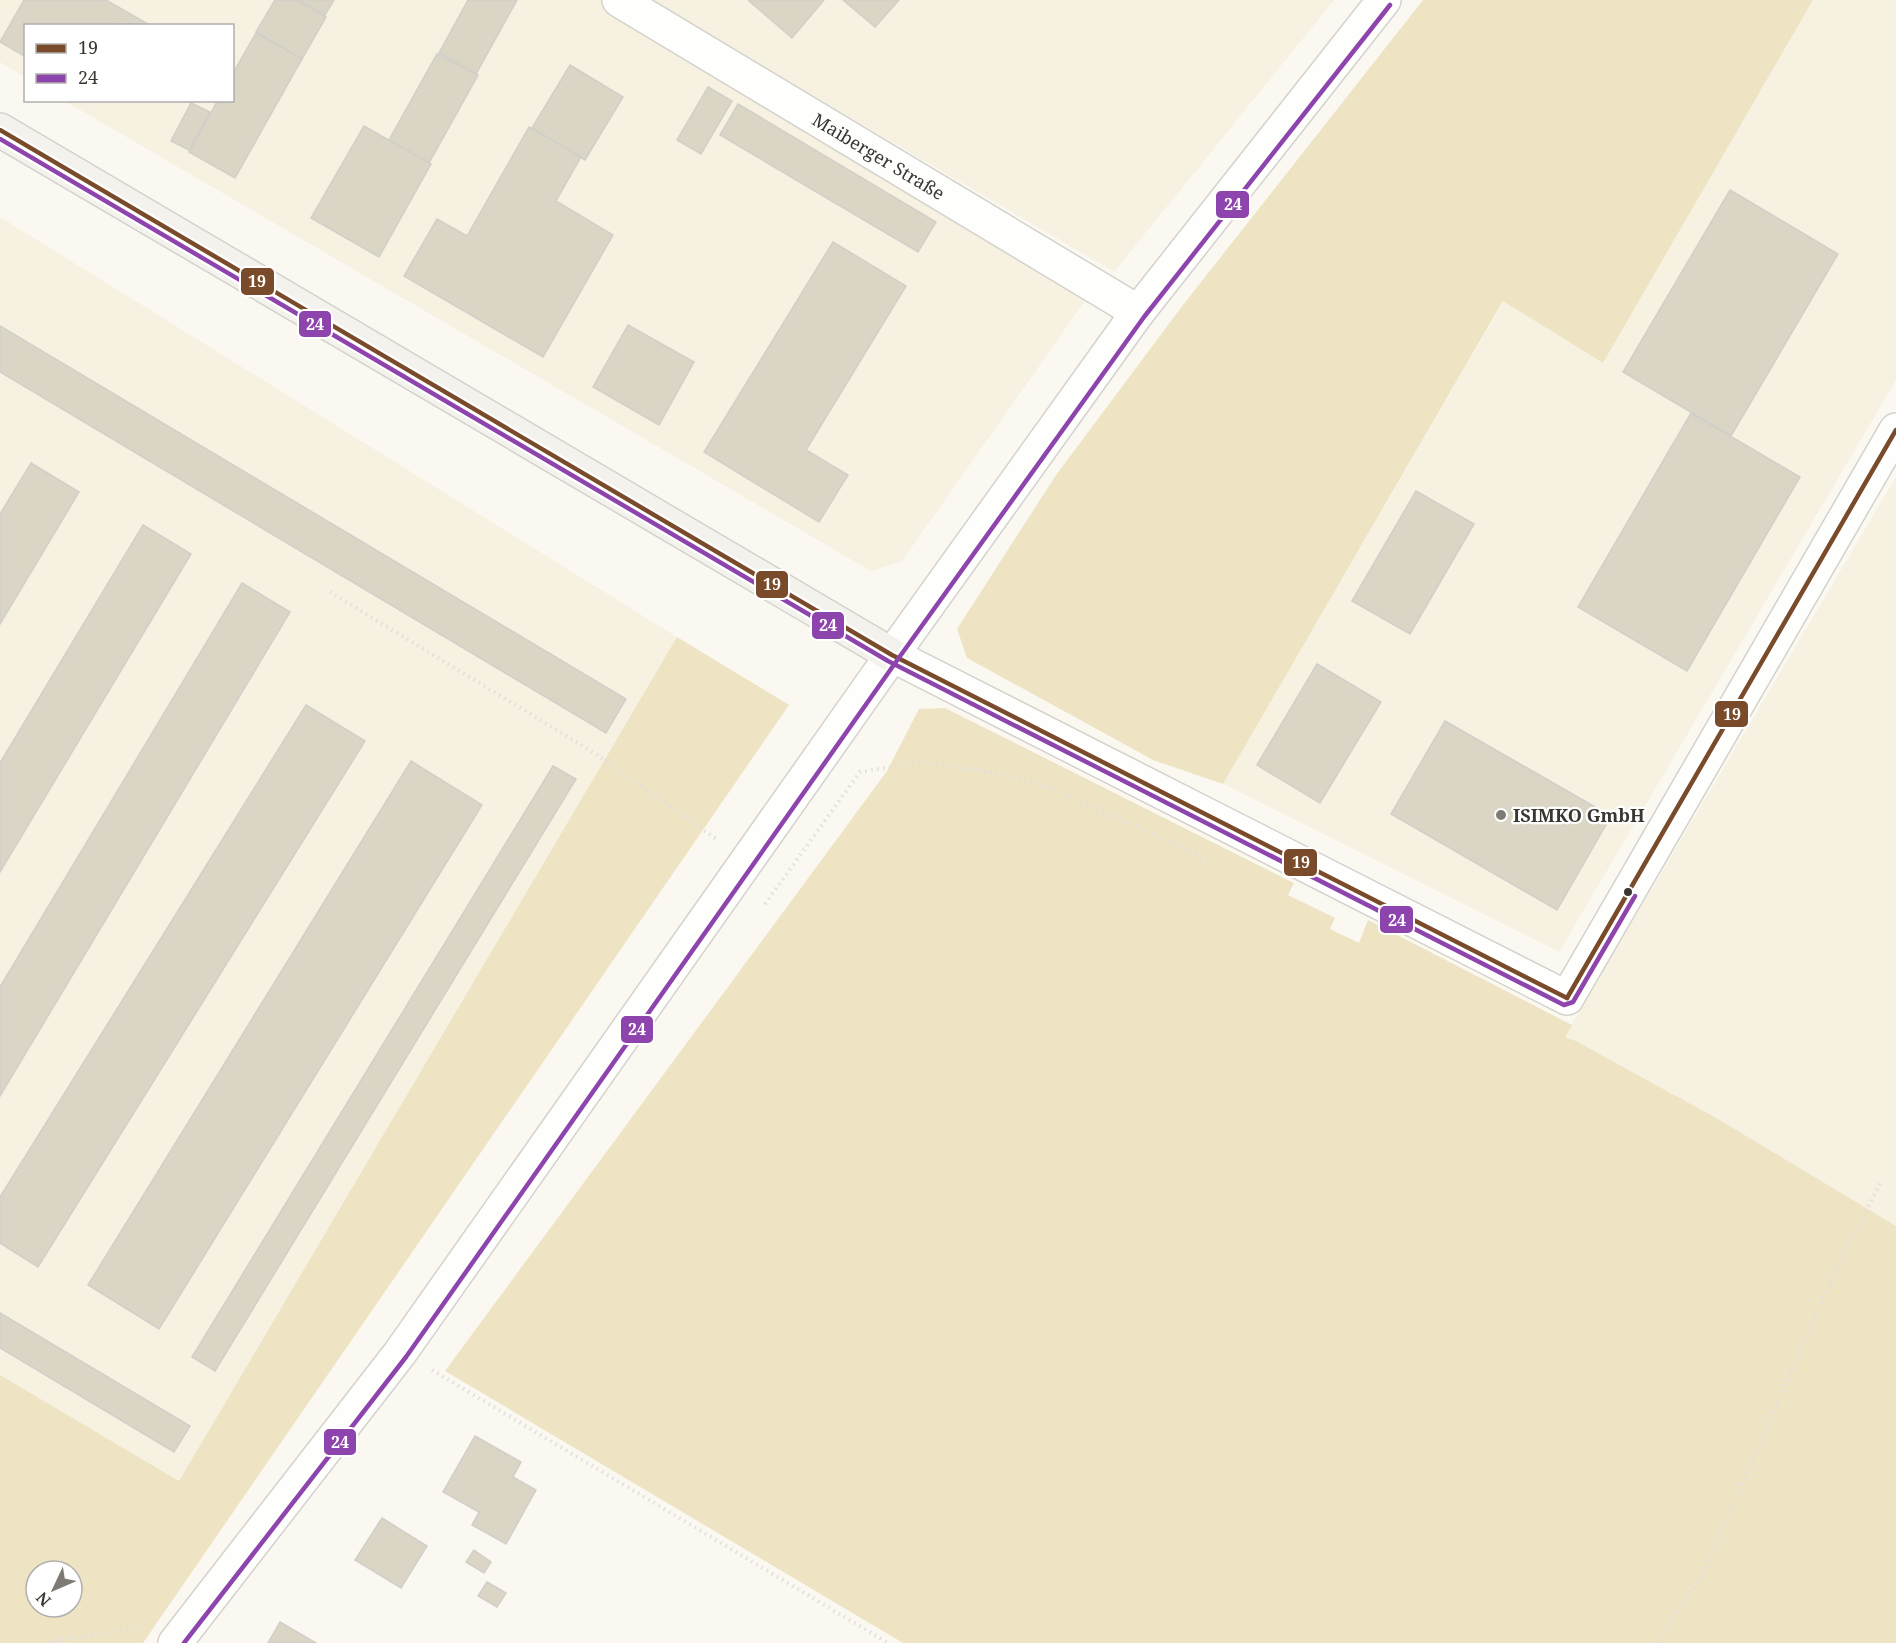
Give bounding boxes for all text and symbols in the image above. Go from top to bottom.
legend [24,24,234,102]
text: 19 [78,35,98,59]
text: 24 [78,65,98,89]
street label: Maiberger Straße [808,107,949,205]
line badge: 24 [1215,190,1250,219]
text: 24 [1224,193,1242,215]
line badge: 19 [240,267,275,296]
text: 19 [248,270,266,292]
line badge: 24 [298,310,332,338]
text: 24 [306,313,324,335]
line badge: 19 [755,570,789,599]
text: 19 [763,573,781,595]
line badge: 24 [811,611,845,640]
text: 24 [819,614,837,636]
line badge: 19 [1714,700,1749,728]
text: 19 [1723,703,1741,725]
place label: ISIMKO GmbH [1513,803,1645,827]
marker: ISIMKO GmbH [1494,808,1508,822]
line badge: 19 [1283,848,1318,877]
text: 19 [1292,851,1310,873]
unlabelled marker [1622,886,1634,898]
line badge: 24 [1379,905,1414,934]
text: 24 [1388,909,1406,931]
line badge: 24 [620,1015,654,1044]
text: 24 [628,1018,646,1040]
line badge: 24 [323,1428,357,1456]
text: 24 [331,1431,349,1453]
north arrow [24,1559,84,1619]
text: N [31,1587,56,1612]

